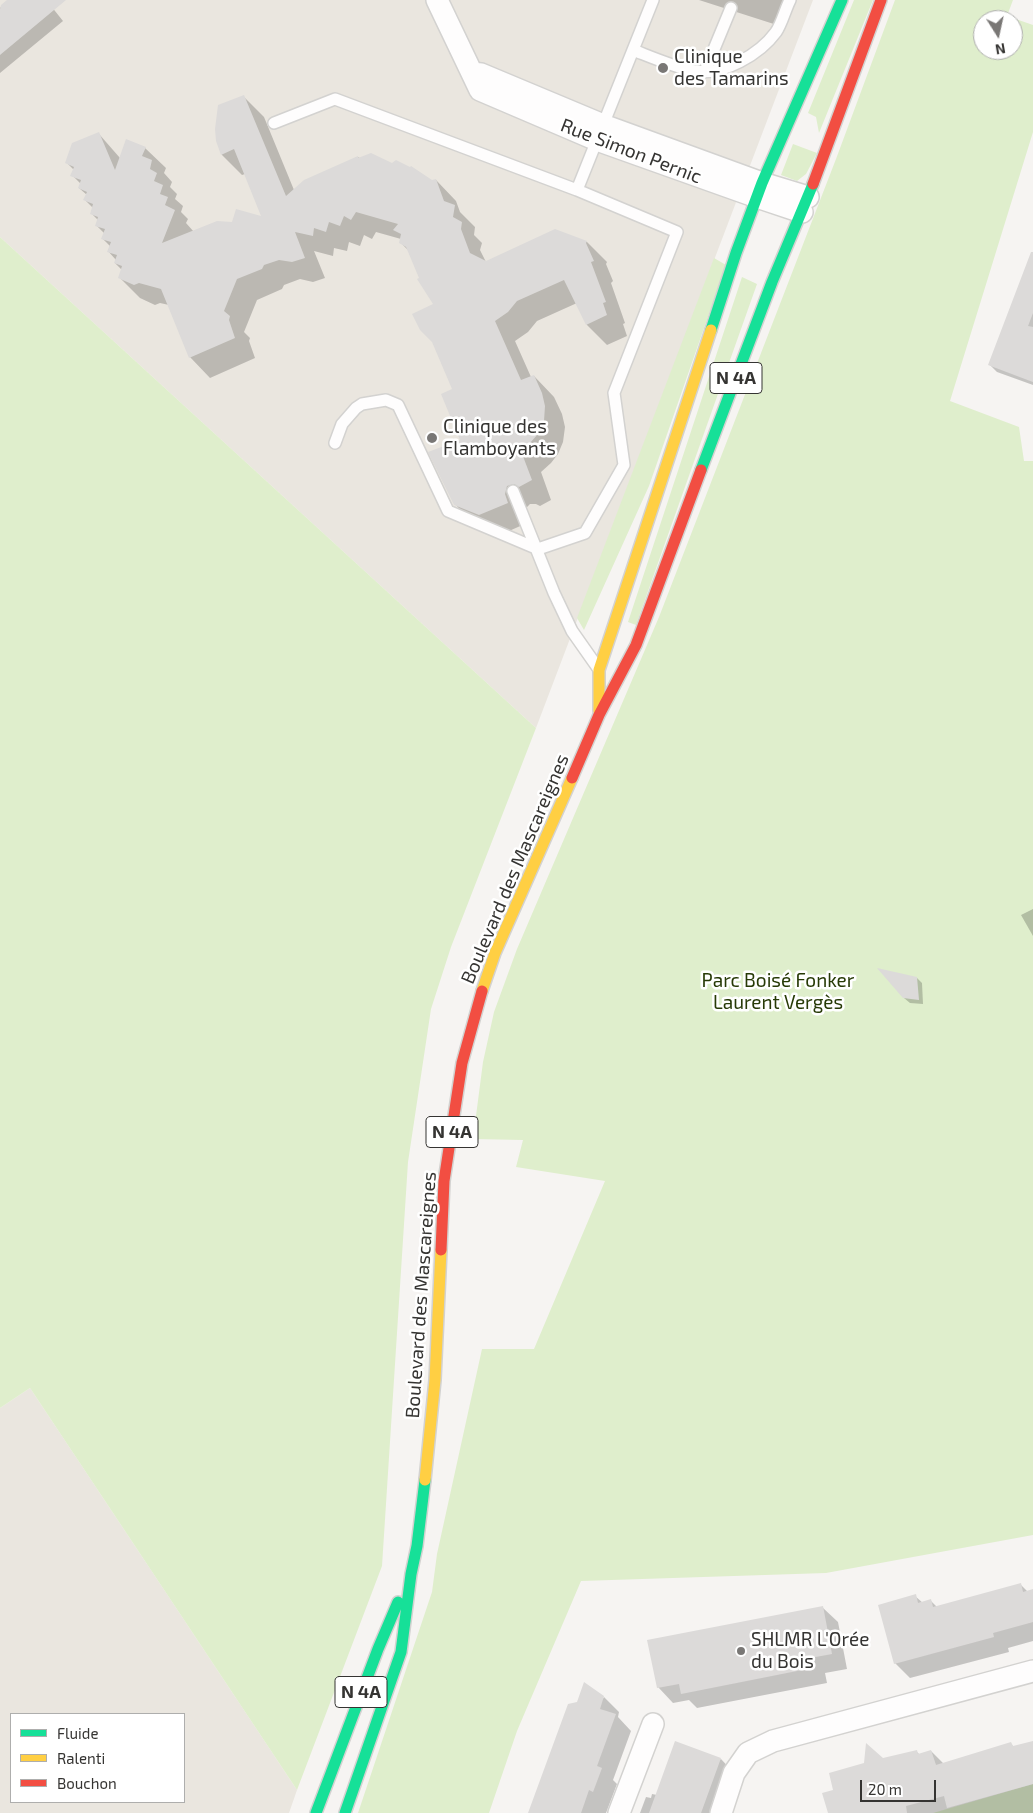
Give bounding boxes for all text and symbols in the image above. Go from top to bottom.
north arrow [973,10,1023,60]
text: N [994,40,1007,59]
place label: Clinique des Tamarins [674,46,789,90]
marker: Clinique des Tamarins [656,61,670,75]
street label: Rue Simon Pernic [557,114,705,188]
road number: N 4A [710,362,762,393]
place label: Clinique des Flamboyants [443,416,556,460]
marker: Clinique des Flamboyants [425,431,439,445]
street label: Boulevard des Mascareignes [456,751,574,987]
park label: Parc Boisé Fonker Laurent Vergès [702,970,854,1014]
road number: N 4A [426,1116,478,1148]
street label: Boulevard des Mascareignes [401,1171,441,1419]
place label: SHLMR L'Orée du Bois [751,1629,869,1673]
marker: SHLMR L'Orée du Bois [735,1645,747,1657]
road number: N 4A [335,1676,387,1708]
legend [10,1713,185,1803]
text: Fluide [57,1724,98,1742]
text: Ralenti [57,1749,105,1767]
scale bar [863,1770,939,1802]
text: Bouchon [57,1774,117,1792]
text: 20 m [868,1780,902,1798]

